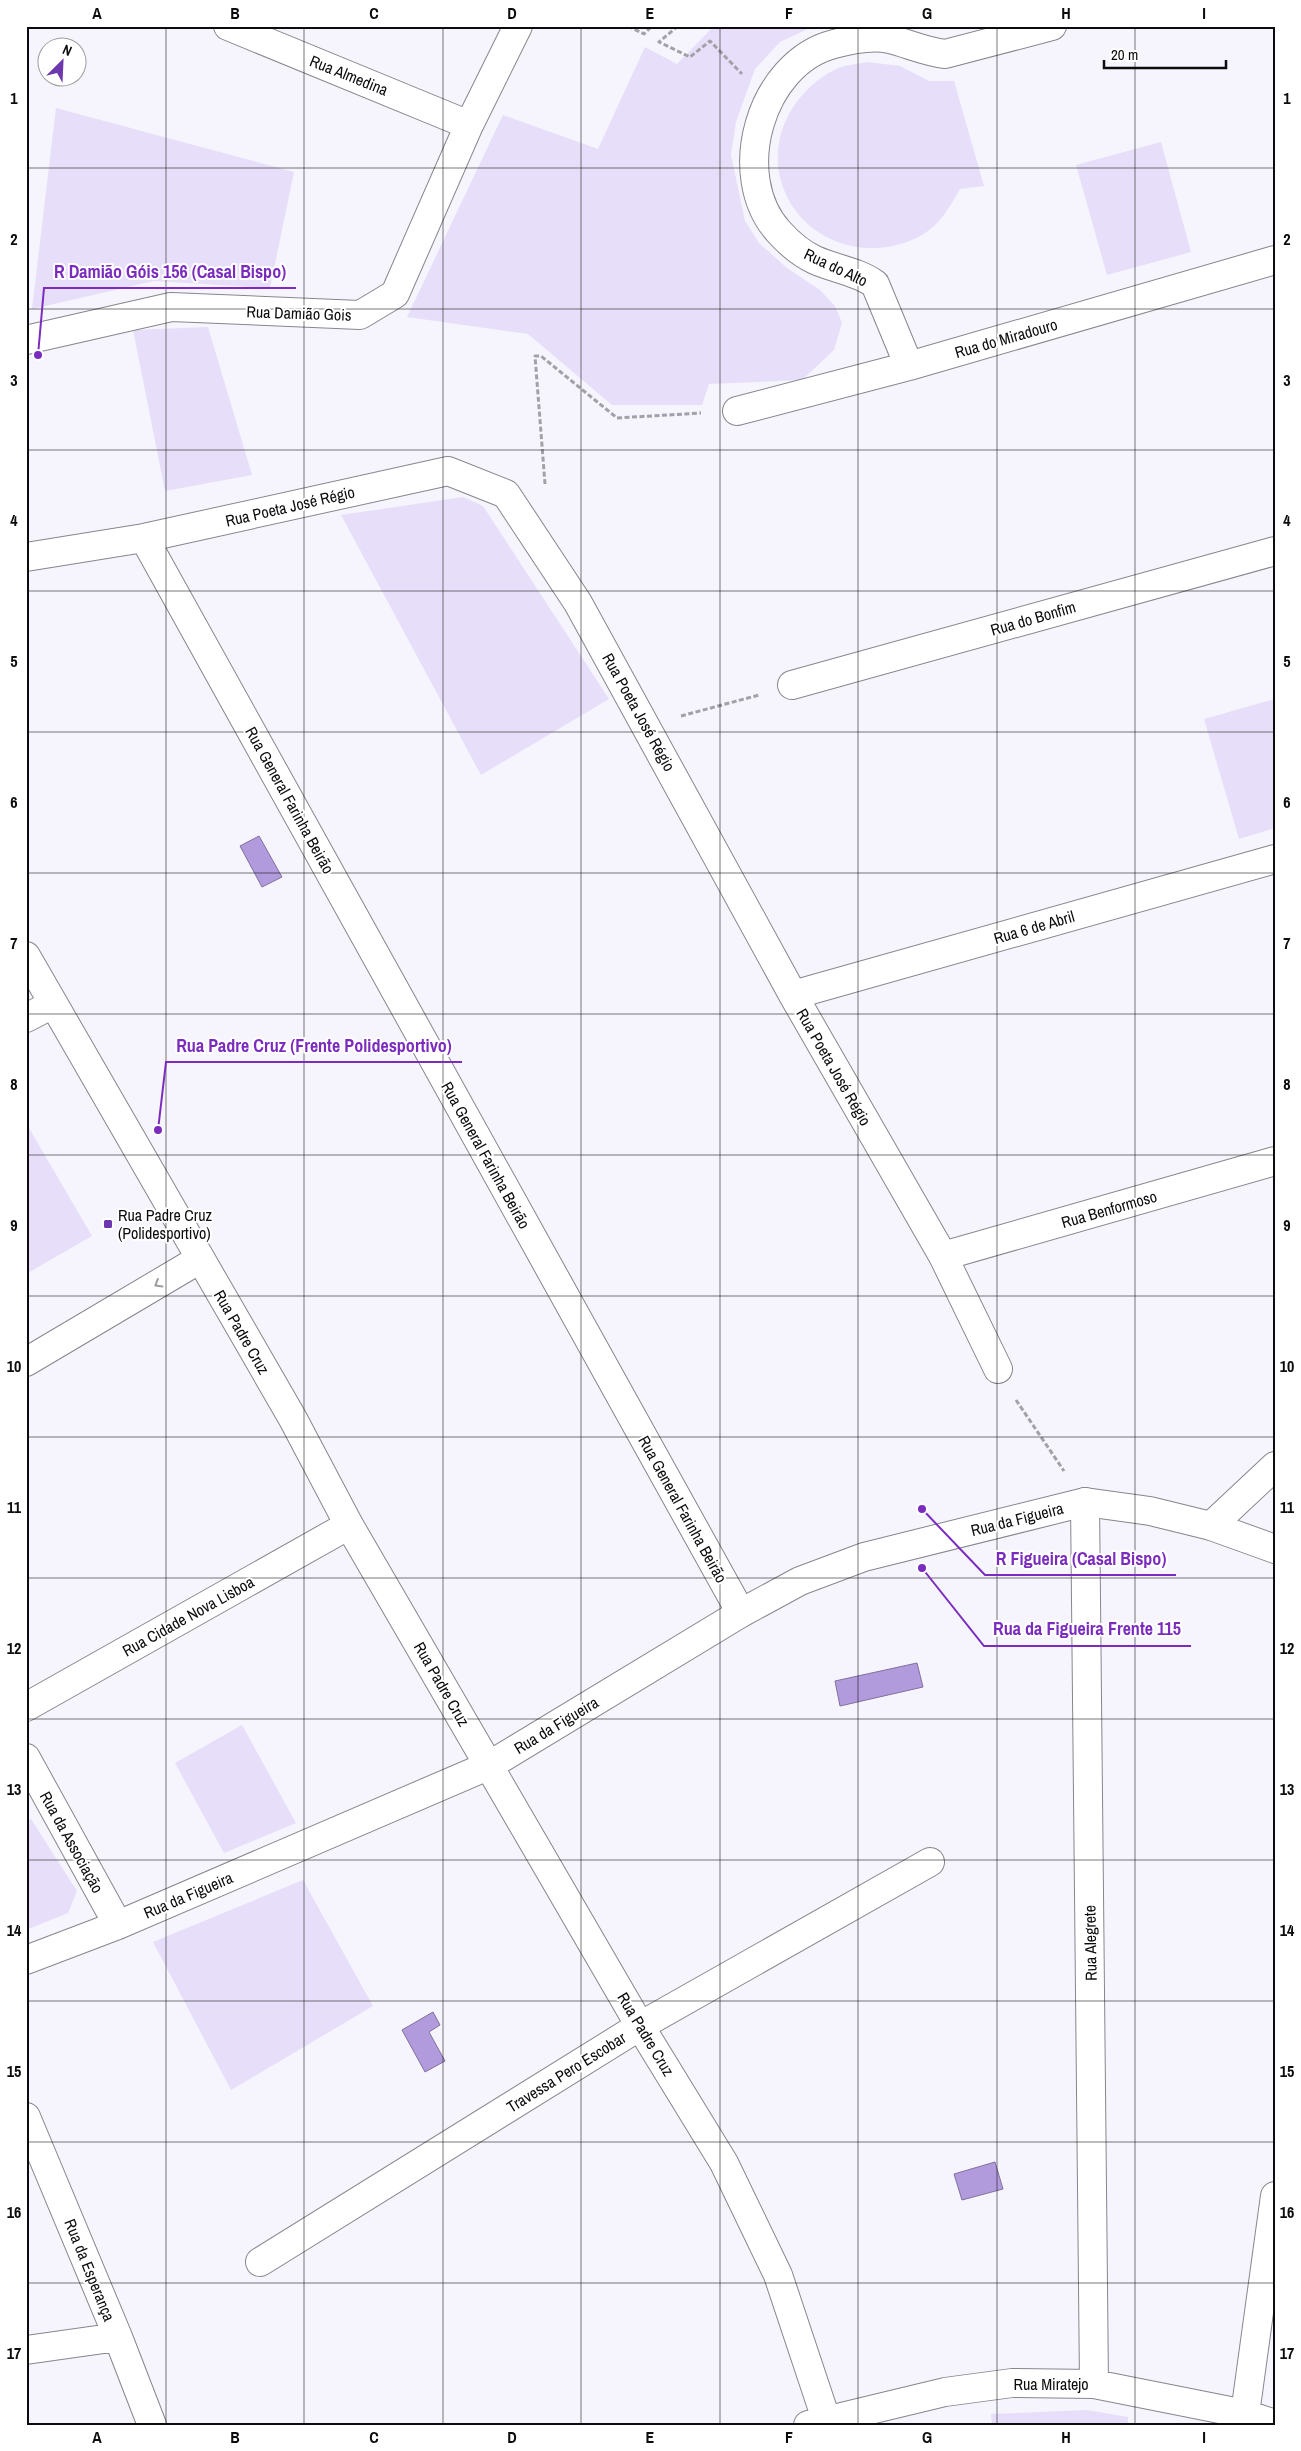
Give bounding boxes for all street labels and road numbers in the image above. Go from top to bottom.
street label: Rua Almedina [307,49,392,101]
street label: Rua do Alto [801,243,871,291]
street label: Rua Damião Gois [246,300,352,326]
street label: Rua do Miradouro [952,313,1060,363]
street label: Rua Poeta José Régio [223,480,357,532]
street label: Rua do Bonfim [988,595,1078,641]
street label: Rua Poeta José Régio [597,649,681,775]
street label: Rua General Farinha Beirão [240,723,340,877]
street label: Rua 6 de Abril [991,905,1077,949]
street label: Rua Poeta José Régio [791,1004,877,1130]
street label: Rua General Farinha Beirão [436,1078,536,1232]
street label: Rua Benformoso [1059,1185,1159,1233]
street label: Rua Padre Cruz [209,1286,275,1379]
street label: Rua General Farinha Beirão [633,1432,733,1586]
street label: Rua da Figueira [968,1497,1066,1541]
street label: Rua Cidade Nova Lisboa [118,1570,258,1661]
street label: Rua Padre Cruz [409,1638,475,1731]
street label: Rua da Figueira [510,1691,603,1759]
street label: Rua da Associação [35,1787,109,1897]
street label: Rua da Figueira [140,1866,237,1924]
street label: Rua Alegrete [1078,1905,1102,1981]
street label: Rua Padre Cruz [612,1988,680,2080]
street label: Travessa Pero Escobar [502,2026,630,2118]
street label: Rua da Esperança [59,2215,121,2325]
street label: Rua Miratejo [1013,2373,1089,2395]

